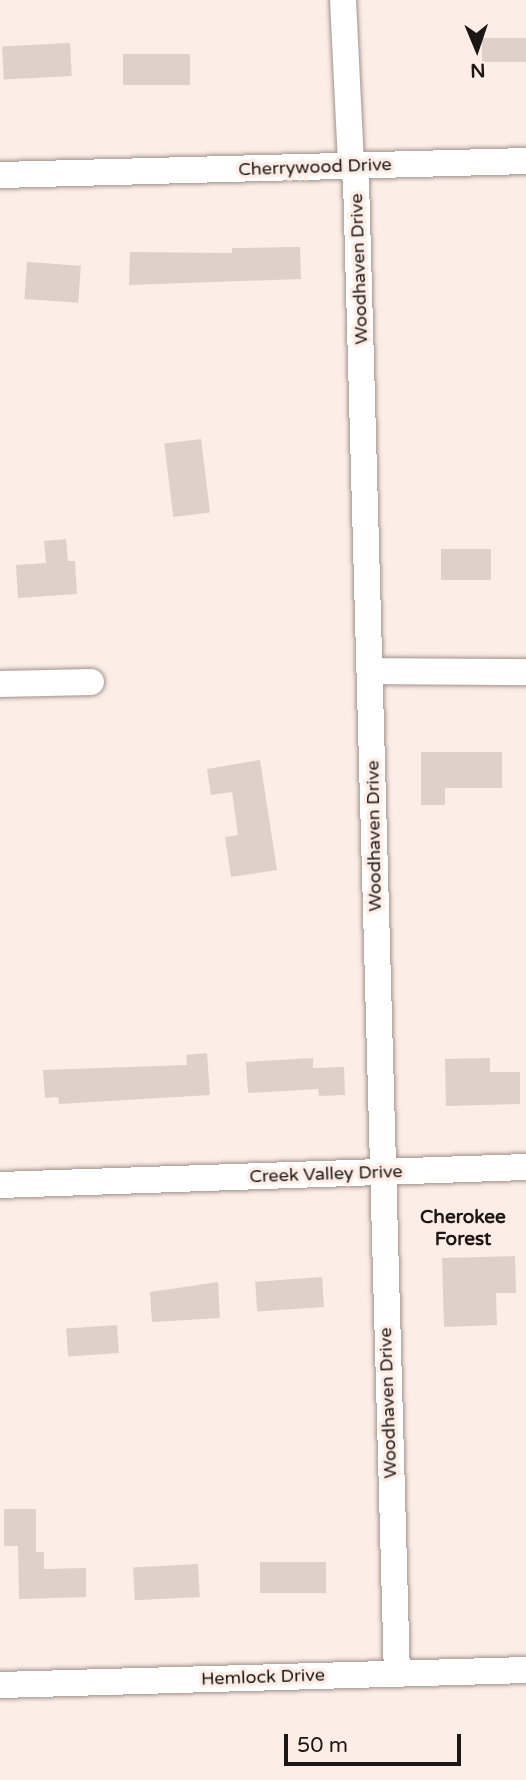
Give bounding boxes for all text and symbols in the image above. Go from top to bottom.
north arrow [442,14,512,84]
text: N [470,59,486,81]
street label: Cherrywood Drive [238,154,392,180]
street label: Woodhaven Drive [346,193,372,345]
street label: Woodhaven Drive [362,760,386,912]
street label: Creek Valley Drive [249,1161,403,1187]
district label: Cherokee Forest [420,1207,506,1251]
street label: Woodhaven Drive [375,1327,401,1479]
street label: Hemlock Drive [201,1664,325,1690]
scale bar [288,1720,465,1764]
text: 50 m [297,1733,348,1758]

